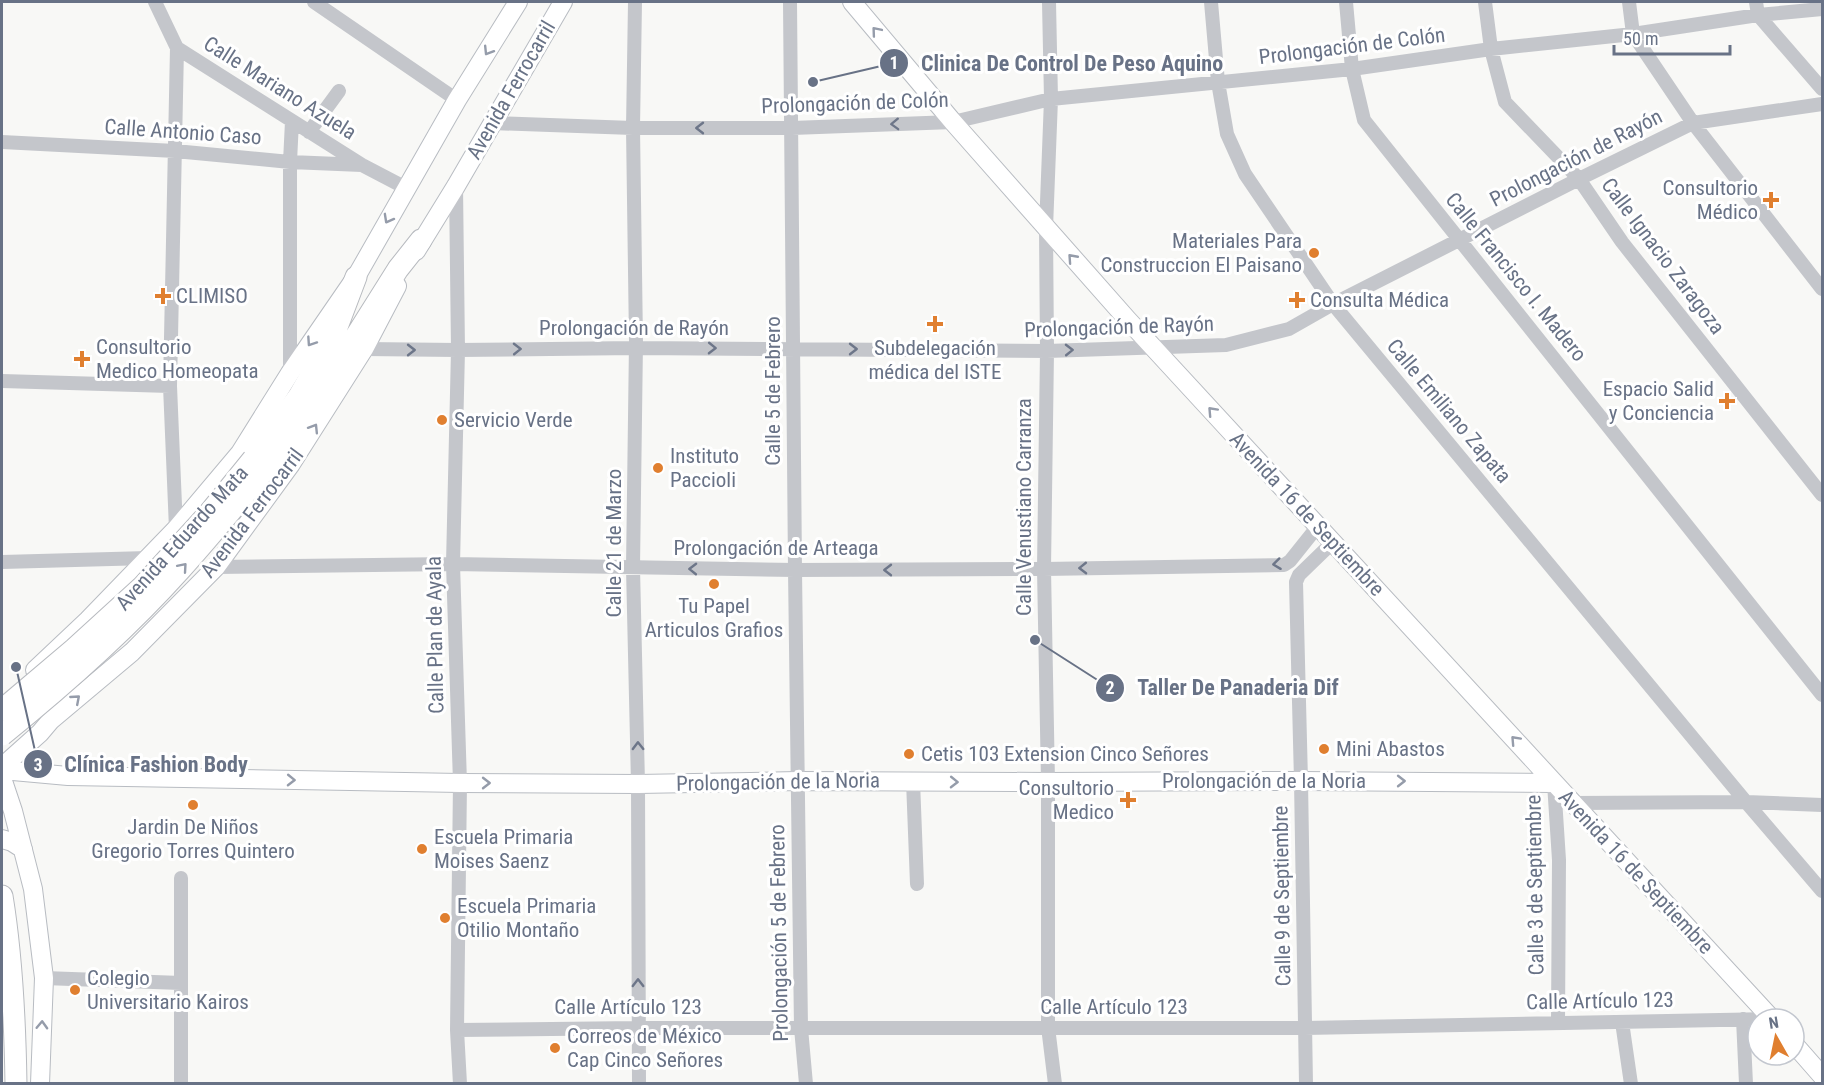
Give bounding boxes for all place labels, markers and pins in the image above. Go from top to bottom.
callout: Clinica De Control De Peso Aquino [879,43,1235,83]
place label: Consultorio Médico [1663,176,1758,224]
marker: Consultorio Médico [1762,191,1780,209]
place label: Materiales Para Construccion El Paisano [1100,229,1302,277]
marker: Materiales Para Construccion El Paisano [1307,246,1321,260]
place label: CLIMISO [176,284,248,308]
marker: CLIMISO [154,287,172,305]
place label: Consulta Médica [1310,288,1449,312]
marker: Consulta Médica [1288,291,1306,309]
marker: Subdelegación médica del ISTE [926,315,944,333]
place label: Consultorio Medico Homeopata [96,335,258,383]
place label: Subdelegación médica del ISTE [869,336,1001,384]
marker: Consultorio Medico Homeopata [73,350,91,368]
place label: Espacio Salid y Conciencia [1603,377,1714,425]
marker: Espacio Salid y Conciencia [1718,392,1736,410]
place label: Servicio Verde [454,408,573,432]
marker: Servicio Verde [435,413,449,427]
place label: Instituto Paccioli [670,444,739,492]
marker: Instituto Paccioli [651,461,665,475]
marker: Tu Papel Articulos Grafios [707,577,721,591]
place label: Tu Papel Articulos Grafios [645,594,783,642]
callout: Taller De Panaderia Dif [1095,668,1351,708]
place label: Mini Abastos [1336,737,1445,761]
place label: Cetis 103 Extension Cinco Señores [921,742,1209,766]
marker: Mini Abastos [1317,742,1331,756]
callout: Clínica Fashion Body [23,744,260,784]
marker: Cetis 103 Extension Cinco Señores [902,747,916,761]
place label: Consultorio Medico [1019,776,1114,824]
marker: Consultorio Medico [1119,791,1137,809]
marker: Jardin De Niños Gregorio Torres Quintero [186,798,200,812]
place label: Jardin De Niños Gregorio Torres Quintero [91,815,295,863]
place label: Escuela Primaria Moises Saenz [434,825,573,873]
marker: Escuela Primaria Moises Saenz [415,842,429,856]
place label: Escuela Primaria Otilio Montaño [457,894,596,942]
marker: Escuela Primaria Otilio Montaño [438,911,452,925]
place label: Colegio Universitario Kairos [87,966,249,1014]
marker: Colegio Universitario Kairos [68,983,82,997]
place label: Correos de México Cap Cinco Señores [567,1024,723,1072]
marker: Correos de México Cap Cinco Señores [548,1041,562,1055]

